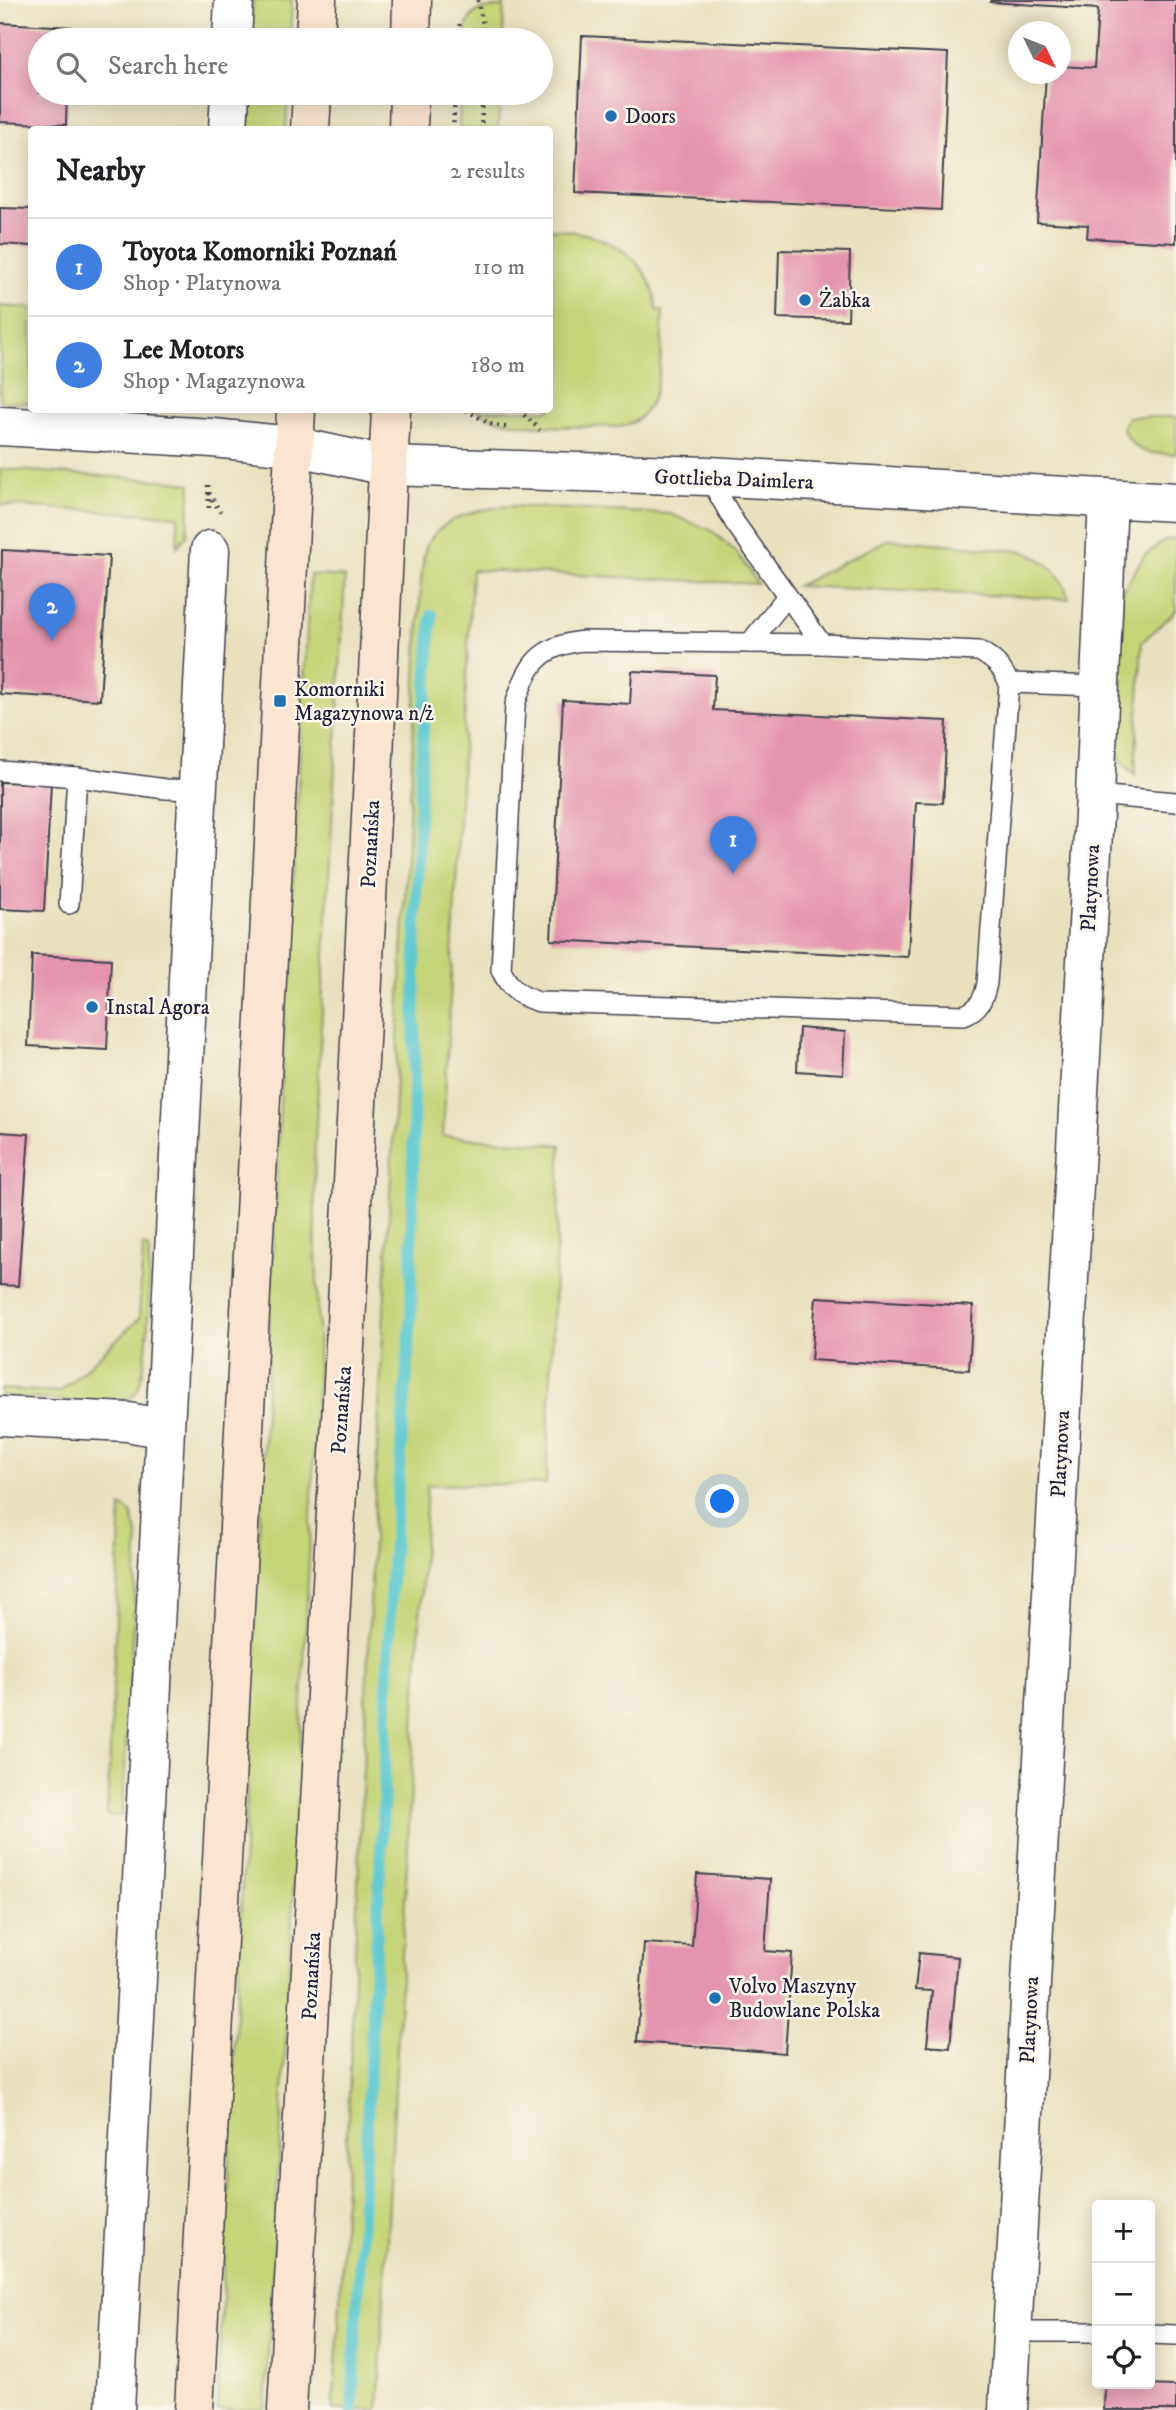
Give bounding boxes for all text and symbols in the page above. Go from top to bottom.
north arrow [1008,21,1071,84]
search box [28,28,553,105]
icon: search [52,48,90,86]
text: Search here [108,50,228,83]
place label: Doors [625,104,676,130]
marker: Doors [603,108,619,124]
text: Nearby [56,153,145,190]
text: 2 results [450,157,525,186]
text: Toyota Komorniki Poznań [123,236,397,269]
text: 1 [75,253,83,282]
text: 110 m [474,253,525,282]
text: Shop · Platynowa [123,269,281,298]
place label: Żabka [819,287,871,314]
marker: Żabka [797,292,813,308]
text: Lee Motors [123,334,244,367]
text: 2 [73,351,85,380]
text: 180 m [470,351,525,380]
text: Shop · Magazynowa [123,367,305,396]
street label: Gottlieba Daimlera [654,464,814,496]
pin: 2 [29,583,75,641]
place label: Komorniki Magazynowa n/ż [294,677,434,727]
marker: Komorniki Magazynowa n/ż [272,693,288,709]
street label: Poznańska [356,799,386,889]
pin: 1 [710,816,756,874]
street label: Platynowa [1076,844,1106,932]
place label: Instal Agora [106,995,210,1021]
marker: Instal Agora [84,999,100,1015]
street label: Poznańska [326,1365,358,1455]
street label: Platynowa [1046,1410,1076,1498]
your location [705,1484,739,1518]
street label: Poznańska [297,1931,327,2021]
place label: Volvo Maszyny Budowlane Polska [728,1974,880,2024]
street label: Platynowa [1015,1976,1045,2064]
marker: Volvo Maszyny Budowlane Polska [707,1990,723,2006]
map controls [1092,2200,1155,2389]
button: + [1092,2200,1155,2263]
button: − [1092,2263,1155,2326]
button: locate [1092,2326,1155,2389]

